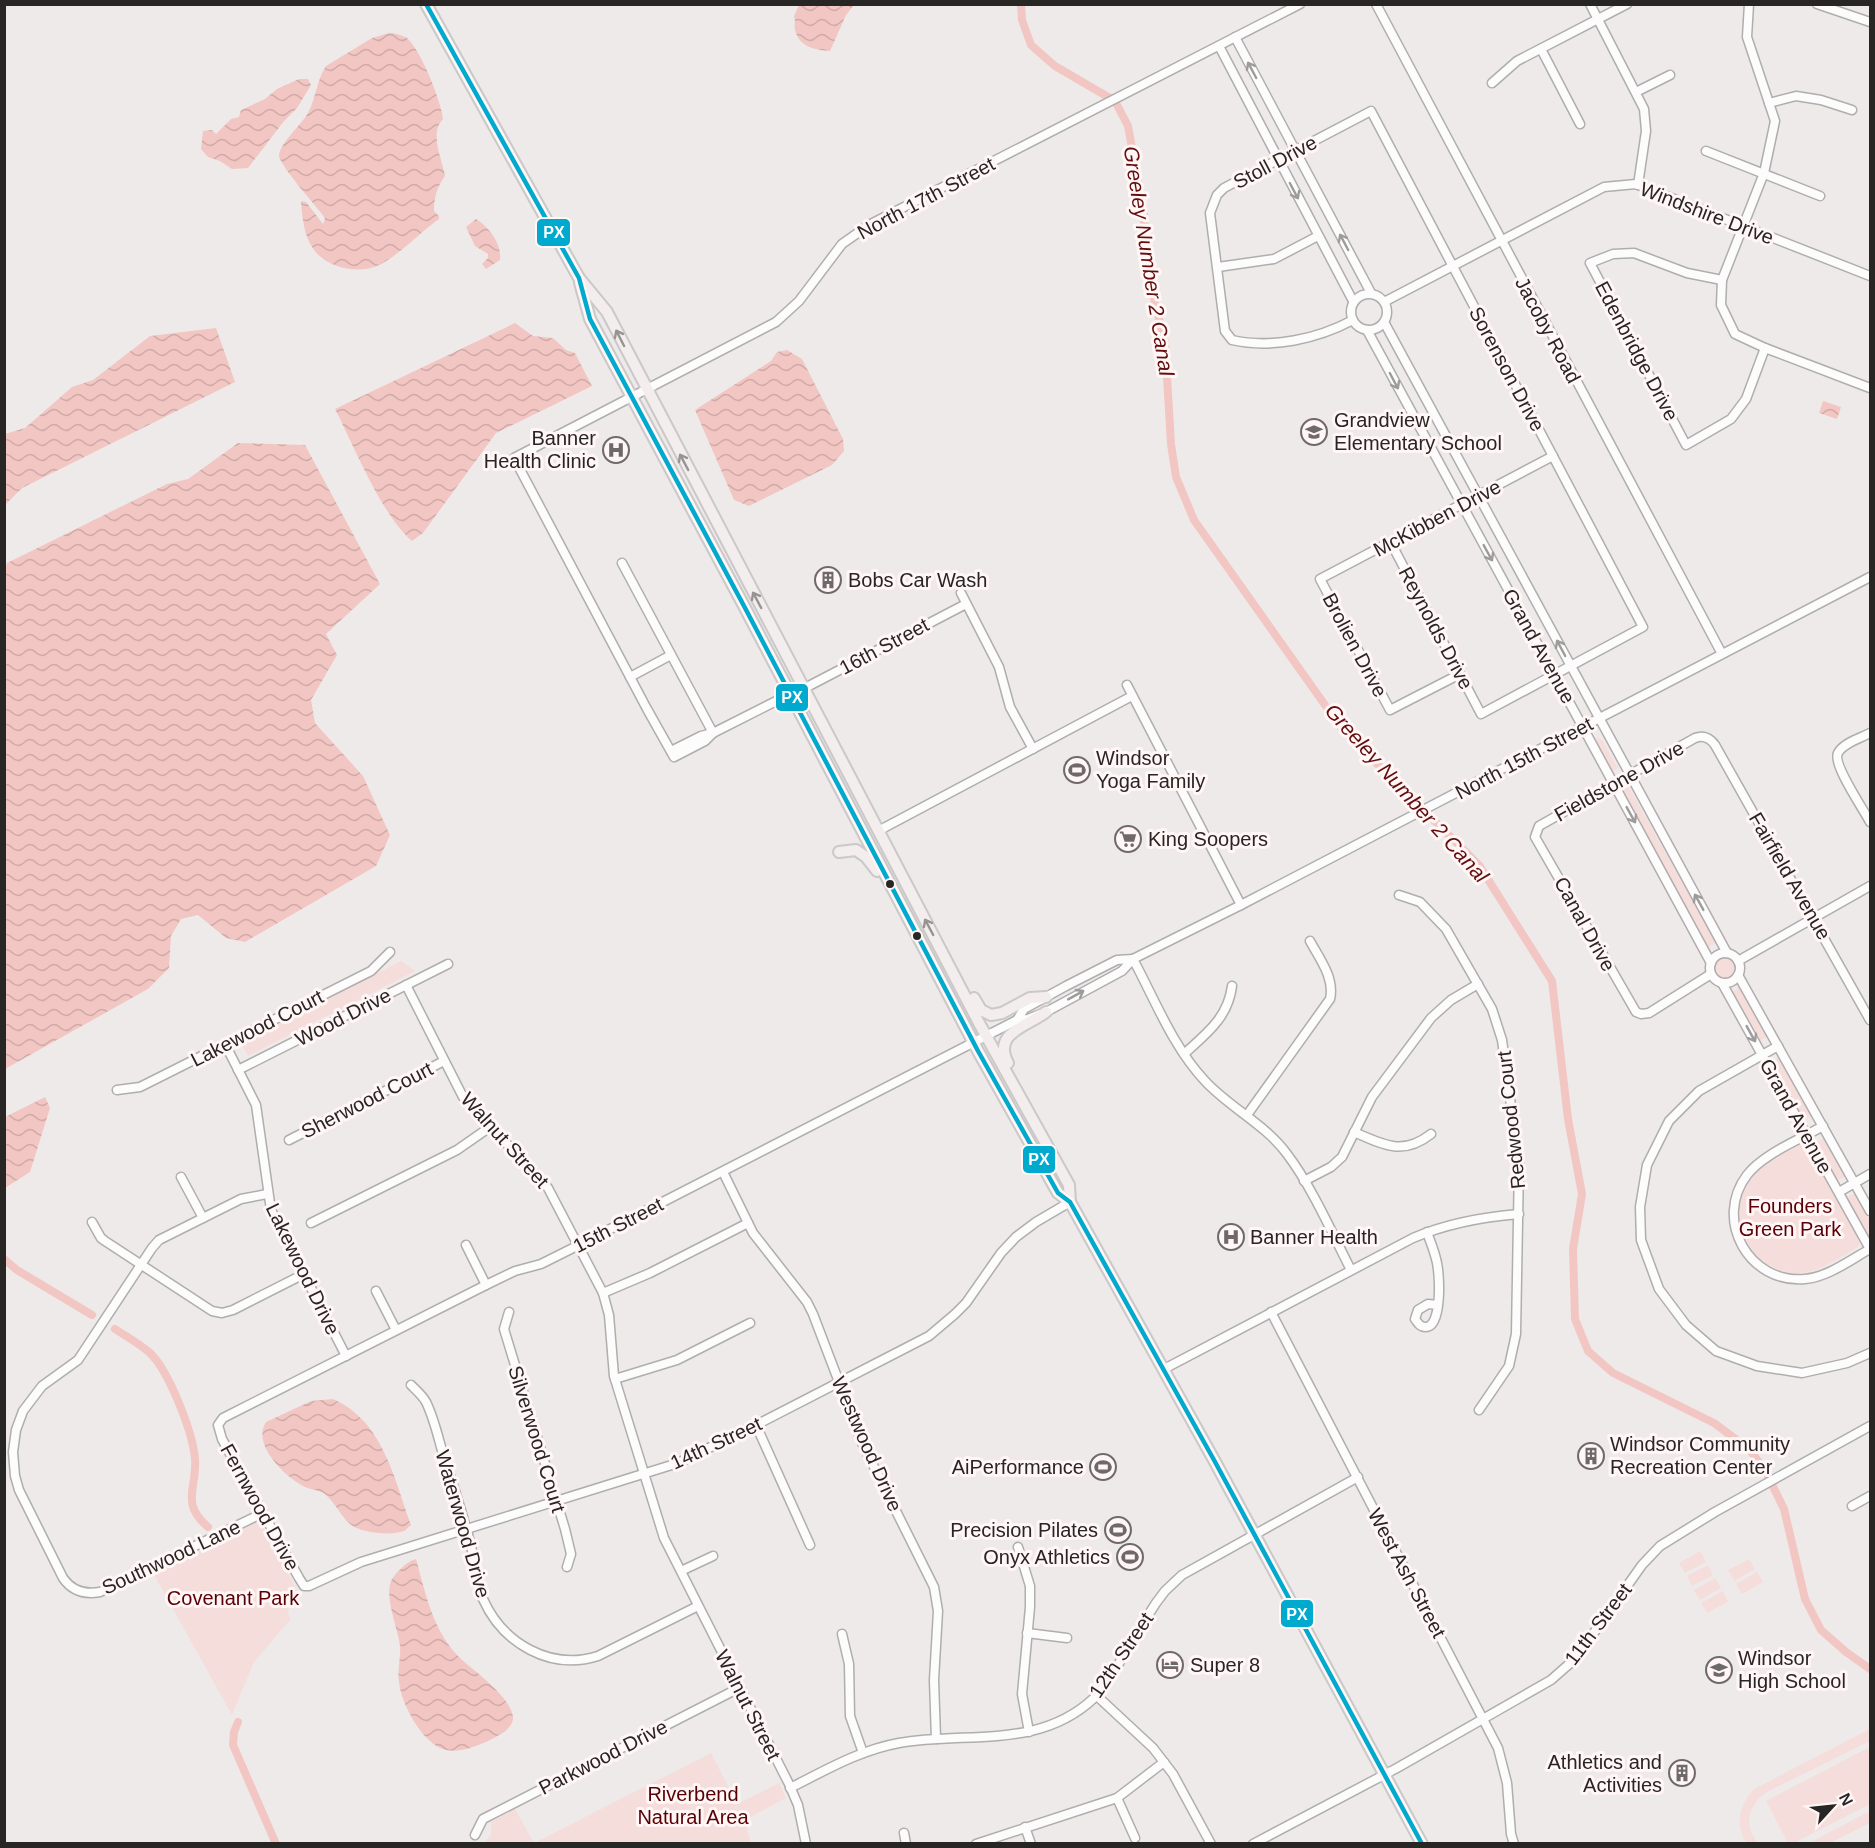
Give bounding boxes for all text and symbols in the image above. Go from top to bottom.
one-way arrow [1246,61,1257,79]
street label: Stoll Drive [1230,131,1320,193]
water label: Greeley Number 2 Canal [1119,144,1179,379]
street label: North 17th Street [854,152,999,243]
street label: Windshire Drive [1637,177,1777,249]
one-way arrow [1289,181,1300,199]
line badge: PX [536,218,571,247]
text: PX [543,224,565,241]
one-way arrow [1338,233,1349,251]
street label: Jacoby Road [1511,273,1585,387]
street label: Edenbridge Drive [1591,278,1683,424]
street label: Sorenson Drive [1465,303,1549,435]
one-way arrow [613,329,625,347]
one-way arrow [1389,372,1400,390]
place label: Grandview Elementary School [1334,409,1502,454]
school or university icon: Grandview Elementary School [1299,417,1329,447]
place label: Banner Health Clinic [484,427,596,472]
hospital icon: Banner Health Clinic [601,435,631,465]
one-way arrow [678,453,690,471]
street label: McKibben Drive [1370,475,1504,561]
one-way arrow [1483,543,1494,561]
street label: Reynolds Drive [1394,563,1478,693]
building icon: Bobs Car Wash [813,565,843,595]
place label: Bobs Car Wash [848,569,987,591]
street label: Grand Avenue [1498,585,1580,707]
street label: Brolien Drive [1318,589,1392,701]
one-way arrow [750,591,762,609]
street label: 16th Street [836,613,933,679]
one-way arrow [1555,640,1566,658]
line badge: PX [775,683,809,712]
text: PX [781,689,803,706]
water label: Greeley Number 2 Canal [1321,699,1494,888]
street label: North 15th Street [1452,712,1597,803]
street label: Fieldstone Drive [1550,736,1688,826]
place label: Windsor Yoga Family [1096,747,1205,792]
sports icon: Windsor Yoga Family [1062,755,1092,785]
one-way arrow [1626,806,1637,824]
street label: Fairfield Avenue [1745,809,1835,943]
supermarket icon: King Soopers [1113,824,1143,854]
place label: King Soopers [1148,828,1268,850]
street label: Canal Drive [1550,873,1620,975]
unlabelled marker [884,878,896,890]
one-way arrow [1693,894,1705,911]
one-way arrow [923,919,934,937]
unlabelled marker [911,930,923,942]
street label: Wood Drive [292,984,394,1050]
street label: Lakewood Court [187,985,327,1071]
one-way arrow [1067,989,1084,1001]
one-way arrow [1745,1025,1757,1042]
street label: Redwood Court [1493,1049,1529,1190]
street label: Grand Avenue [1755,1055,1837,1177]
street label: Sherwood Court [298,1057,437,1143]
street label: Walnut Street [457,1088,554,1192]
line badge: PX [1022,1145,1056,1174]
text: PX [1028,1151,1050,1168]
street label: 15th Street [569,1193,667,1257]
park label: Founders Green Park [1739,1195,1842,1240]
street label: Lakewood Drive [262,1200,344,1338]
hospital icon: Banner Health [1216,1222,1246,1252]
place label: Banner Health [1250,1226,1378,1248]
street label: Silverwood Court [504,1363,570,1515]
street label: Westwood Drive [827,1373,907,1515]
street label: 14th Street [667,1412,765,1474]
place label: Windsor Community Recreation Center [1610,1433,1790,1478]
street label: Fernwood Drive [216,1440,304,1574]
building icon: Windsor Community Recreation Center [1576,1441,1606,1471]
street label: Waterwood Drive [431,1448,495,1600]
sports icon: AiPerformance [1088,1452,1118,1482]
place label: AiPerformance [952,1456,1084,1478]
street label: West Ash Street [1364,1505,1450,1642]
street label: Southwood Lane [98,1515,244,1599]
sports icon: Precision Pilates [1103,1515,1133,1545]
place label: Precision Pilates [950,1519,1098,1541]
sports icon: Onyx Athletics [1115,1542,1145,1572]
place label: Onyx Athletics [983,1546,1110,1568]
street label: 11th Street [1560,1579,1636,1669]
park label: Covenant Park [167,1587,300,1609]
line badge: PX [1280,1599,1314,1628]
text: PX [1286,1606,1308,1623]
street label: 12th Street [1085,1608,1158,1702]
street label: Walnut Street [711,1646,785,1764]
place label: Windsor High School [1738,1647,1846,1692]
hotel icon: Super 8 [1155,1650,1185,1680]
place label: Super 8 [1190,1654,1260,1676]
school or university icon: Windsor High School [1704,1655,1734,1685]
street label: Parkwood Drive [535,1715,671,1799]
place label: Athletics and Activities [1547,1751,1662,1796]
building icon: Athletics and Activities [1667,1758,1697,1788]
north arrow [1803,1776,1863,1836]
park label: Riverbend Natural Area [637,1783,749,1828]
text: N [1836,1790,1856,1808]

